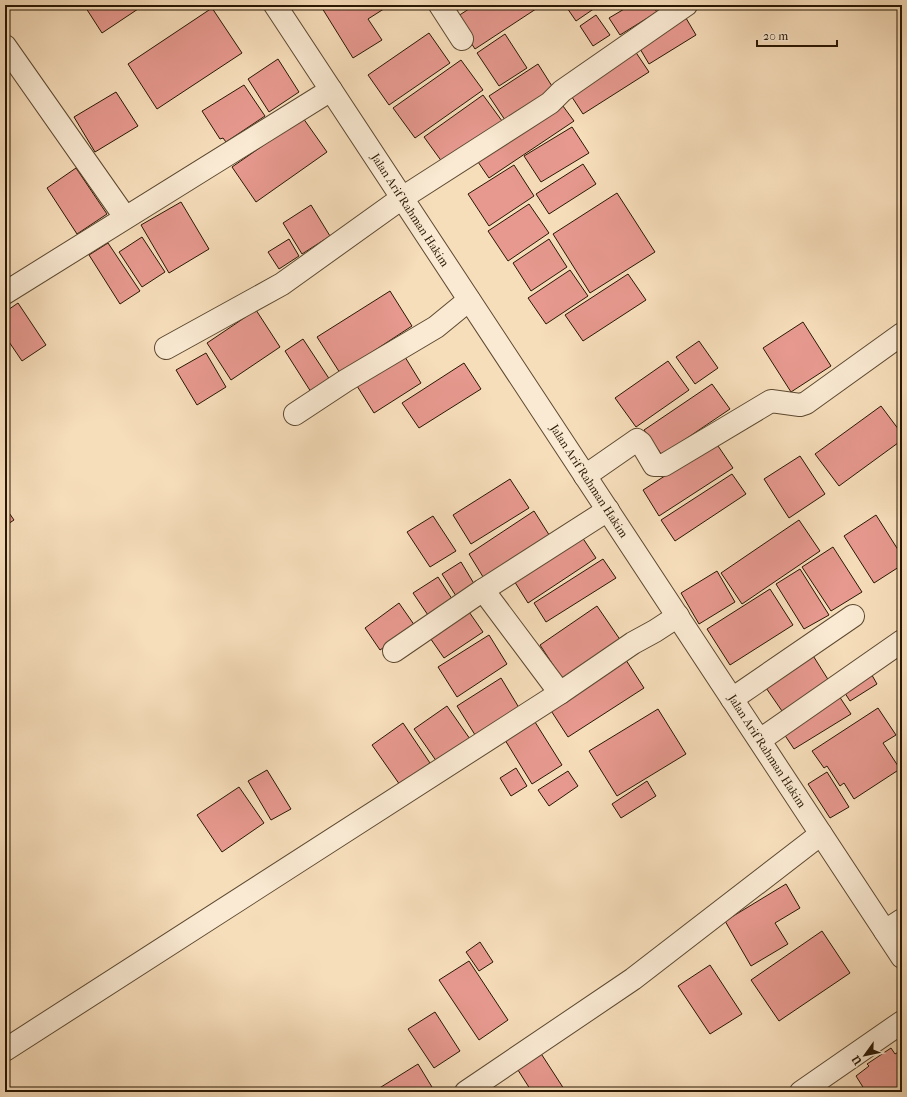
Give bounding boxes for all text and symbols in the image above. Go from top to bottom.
scale bar [757,22,837,48]
text: 20 m [763,29,788,43]
street label: Jalan Arif Rahman Hakim [368,150,452,269]
street label: Jalan Arif Rahman Hakim [547,421,631,540]
street label: Jalan Arif Rahman Hakim [725,691,809,810]
north arrow [845,1035,885,1075]
text: U [849,1053,865,1068]

